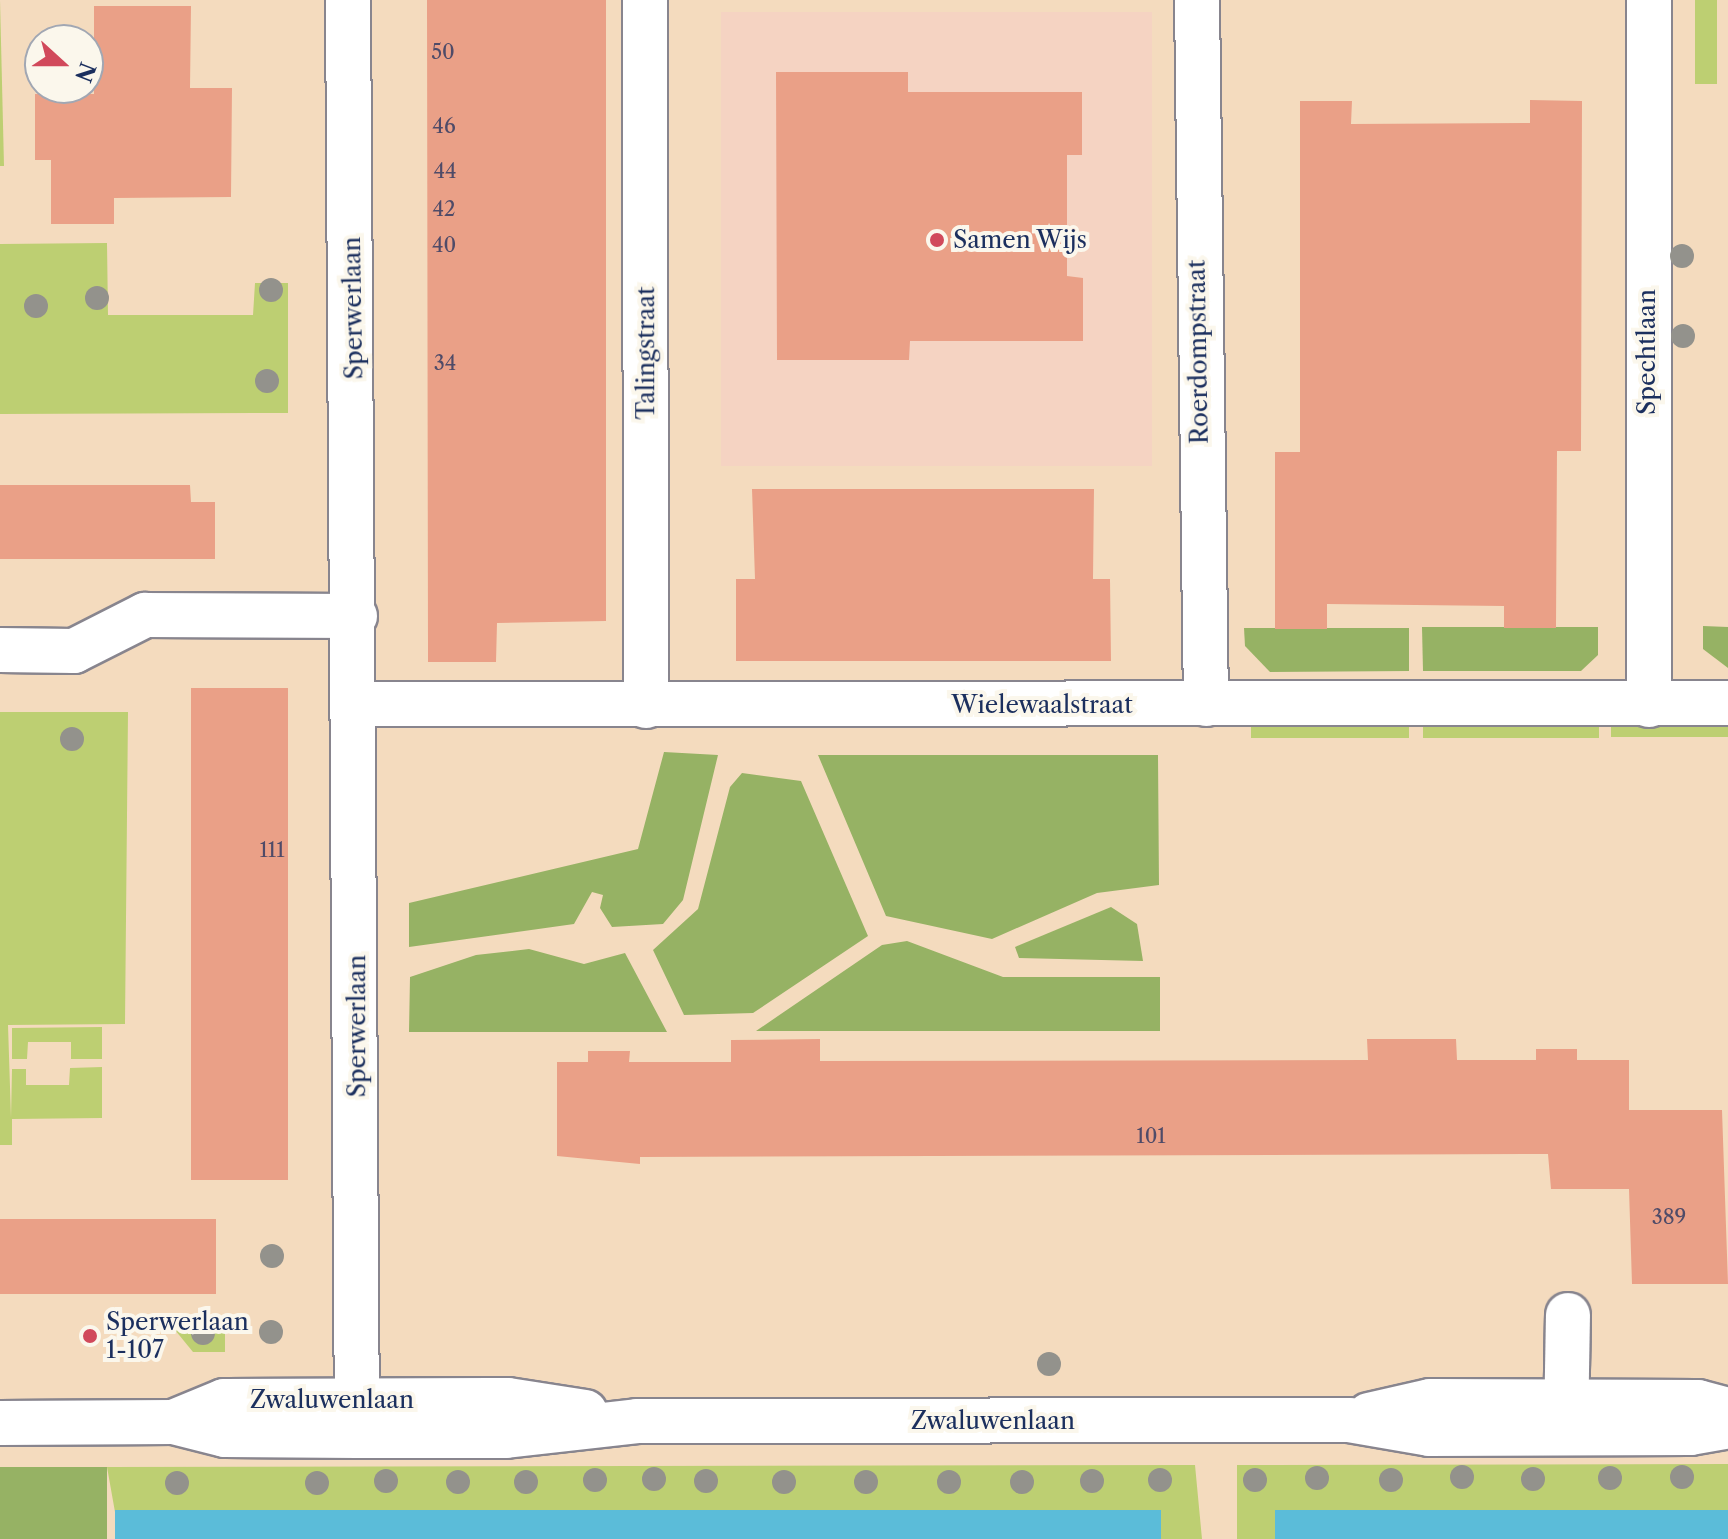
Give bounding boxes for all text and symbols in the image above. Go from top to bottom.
north arrow [24,24,104,104]
house number: 50 [431,40,455,64]
text: N [69,58,101,86]
house number: 46 [432,114,456,138]
house number: 44 [433,159,457,183]
house number: 42 [432,197,456,221]
place label: Samen Wijs [953,226,1088,254]
marker: Samen Wijs [928,231,946,249]
house number: 40 [432,233,456,257]
street label: Sperwerlaan [337,236,369,380]
street label: Roerdompstraat [1182,260,1214,444]
street label: Talingstraat [632,286,660,420]
street label: Spechtlaan [1633,289,1661,415]
house number: 34 [434,351,456,375]
street label: Wielewaalstraat [951,691,1133,719]
house number: 111 [259,838,285,862]
street label: Sperwerlaan [343,955,371,1097]
house number: 101 [1136,1124,1166,1148]
house number: 389 [1652,1205,1686,1229]
place label: Sperwerlaan 1-107 [106,1308,249,1364]
marker: Sperwerlaan 1-107 [81,1327,99,1345]
street label: Zwaluwenlaan [250,1386,414,1414]
street label: Zwaluwenlaan [911,1407,1075,1435]

